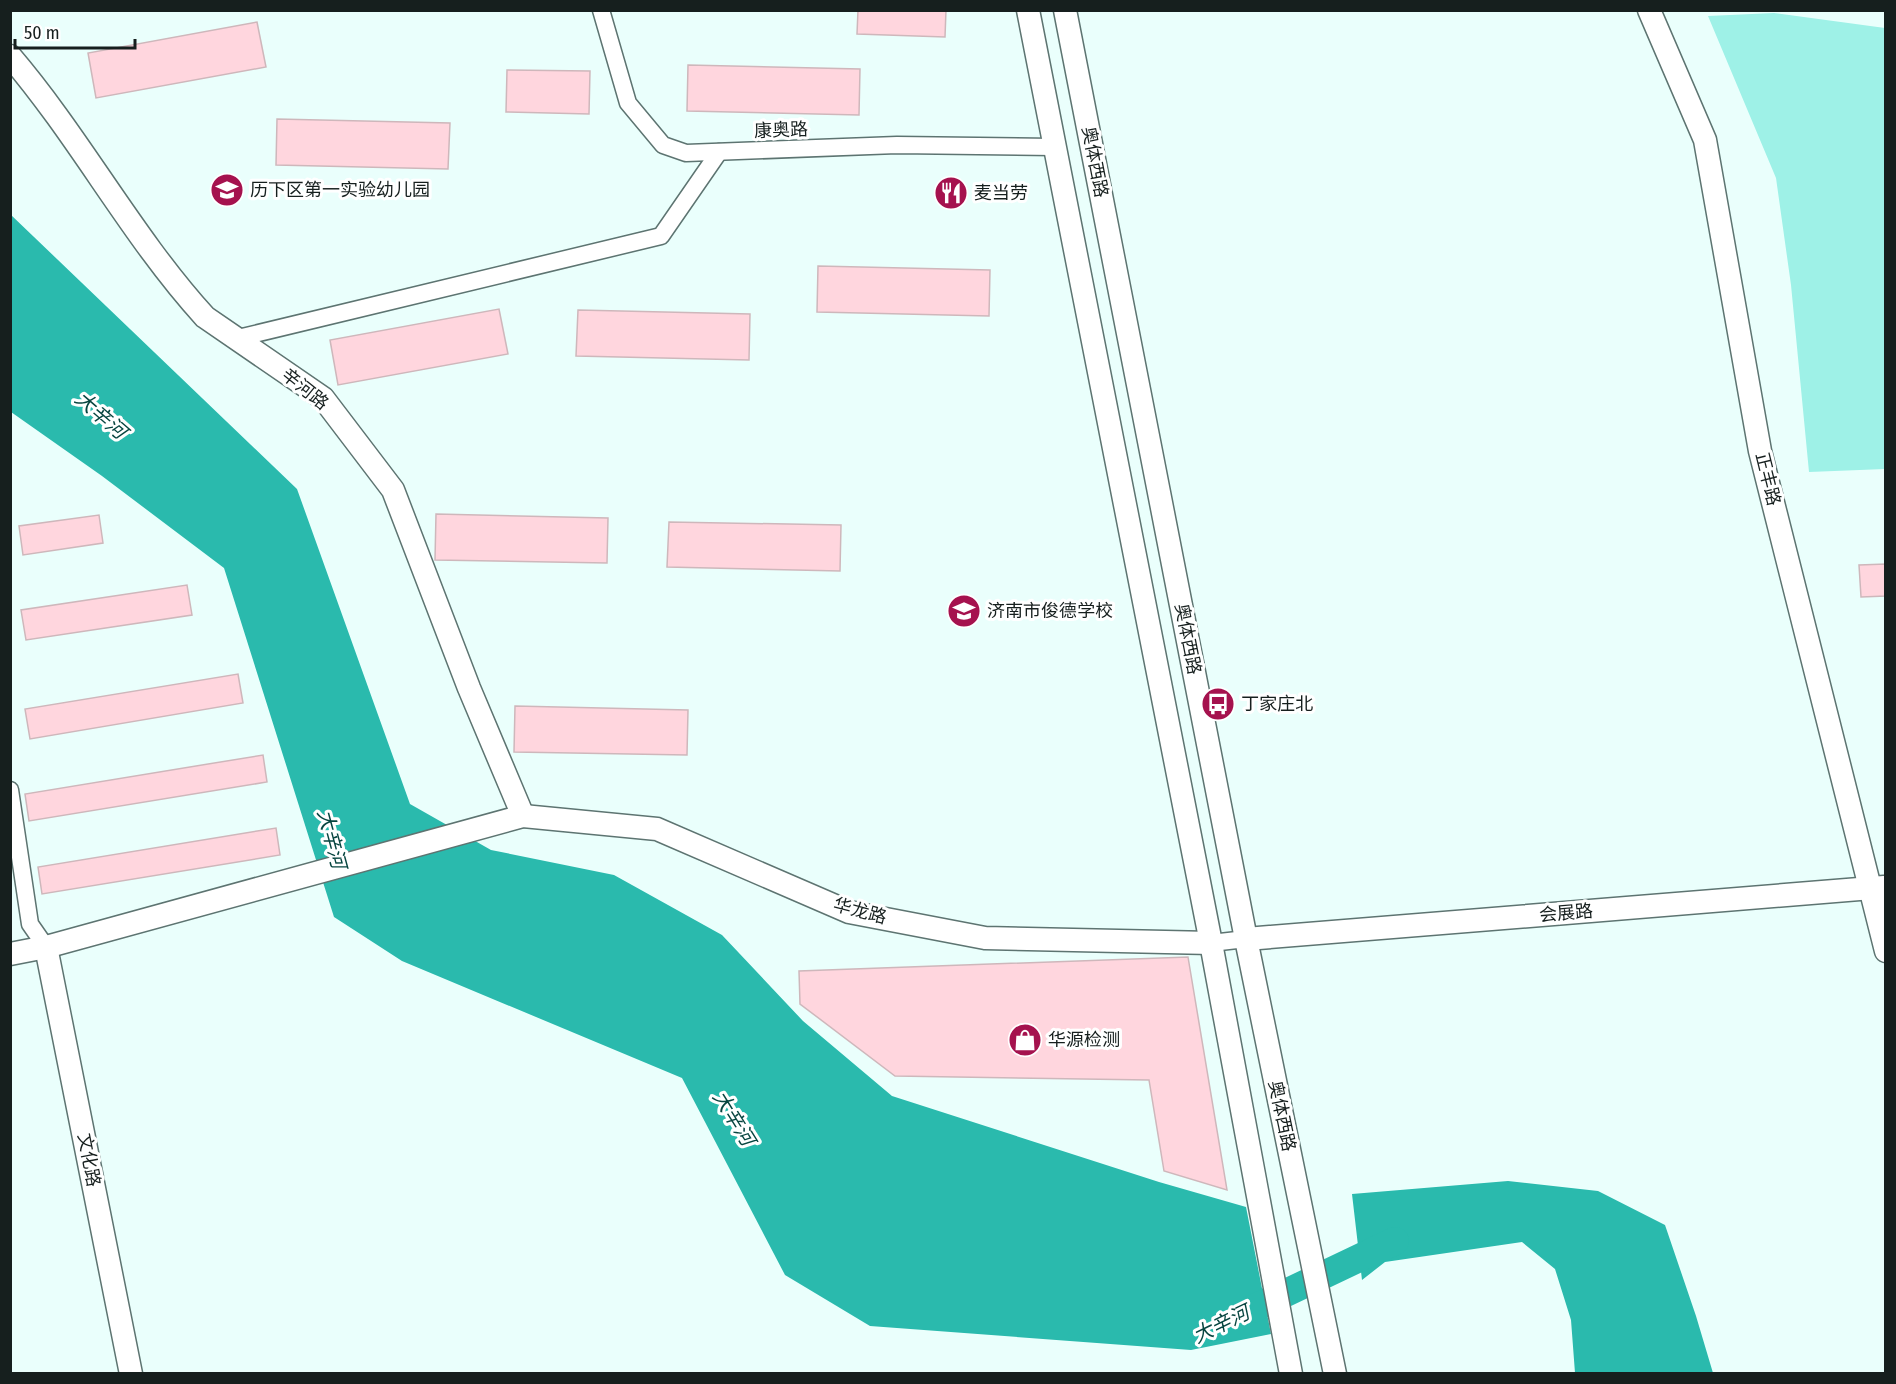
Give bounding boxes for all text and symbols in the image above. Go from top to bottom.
scale bar [15,12,135,50]
text: 50 m [24,22,60,44]
street label: 康奥路 [754,118,808,142]
street label: 奥体西路 [1077,125,1113,199]
school or university icon: 历下区第一实验幼儿园 [209,172,245,208]
restaurant icon: 麦当劳 [933,175,969,211]
place label: 历下区第一实验幼儿园 [250,179,430,201]
place label: 麦当劳 [974,182,1028,204]
street label: 辛河路 [277,363,333,415]
water label: 大辛河 [70,386,135,446]
street label: 正丰路 [1751,450,1785,508]
school or university icon: 济南市俊德学校 [946,593,982,629]
place label: 济南市俊德学校 [987,600,1113,622]
street label: 奥体西路 [1170,602,1206,676]
bus stop icon: 丁家庄北 [1200,686,1236,722]
place label: 丁家庄北 [1241,693,1313,715]
water label: 大辛河 [313,807,352,875]
street label: 华龙路 [831,893,889,929]
street label: 会展路 [1538,900,1594,926]
shop icon: 华源检测 [1007,1022,1043,1058]
place label: 华源检测 [1048,1029,1120,1051]
street label: 奥体西路 [1264,1078,1300,1154]
water label: 大辛河 [708,1086,762,1153]
street label: 文化路 [73,1131,105,1189]
water label: 大辛河 [1189,1298,1257,1348]

